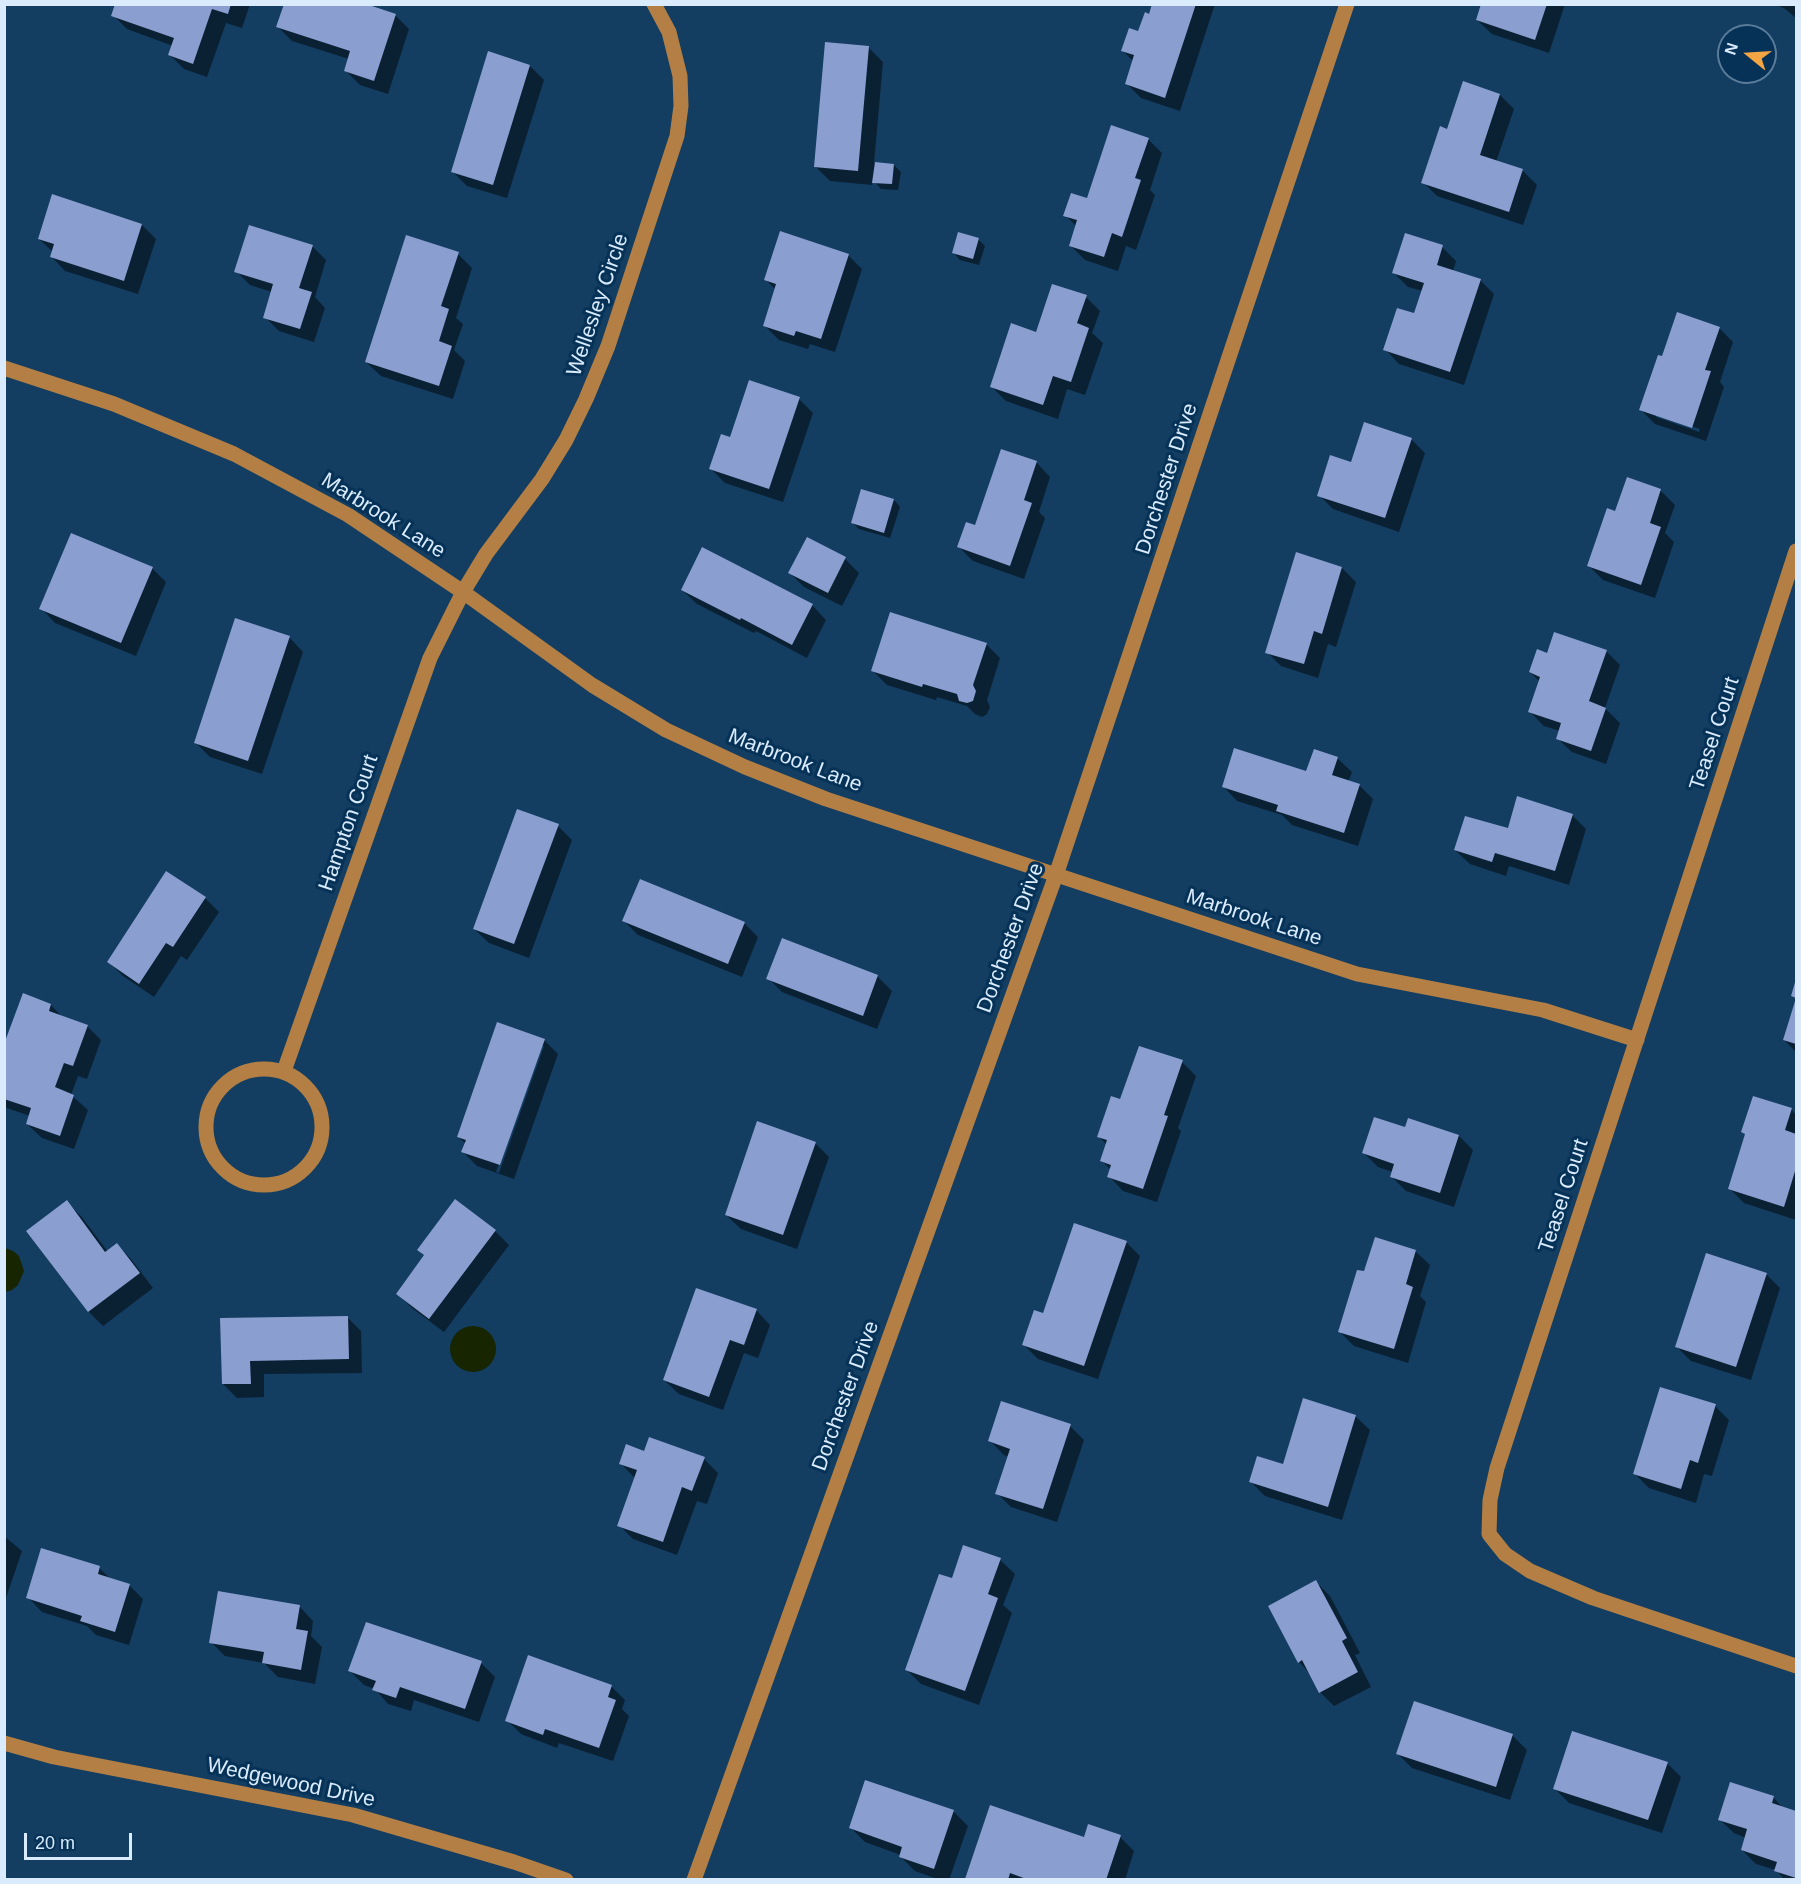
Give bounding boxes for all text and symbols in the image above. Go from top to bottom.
north arrow [1717,24,1777,84]
text: N [1721,41,1741,57]
street label: Wellesley Circle [562,230,634,380]
street label: Dorchester Drive [1131,400,1203,558]
street label: Marbrook Lane [316,468,450,564]
street label: Teasel Court [1685,674,1745,794]
street label: Marbrook Lane [725,724,865,798]
street label: Hampton Court [314,752,384,894]
street label: Dorchester Drive [972,860,1050,1016]
street label: Marbrook Lane [1183,884,1325,952]
street label: Teasel Court [1534,1136,1594,1256]
street label: Dorchester Drive [807,1318,885,1474]
street label: Wedgewood Drive [205,1753,377,1813]
scale bar [27,1821,135,1859]
text: 20 m [35,1833,75,1853]

